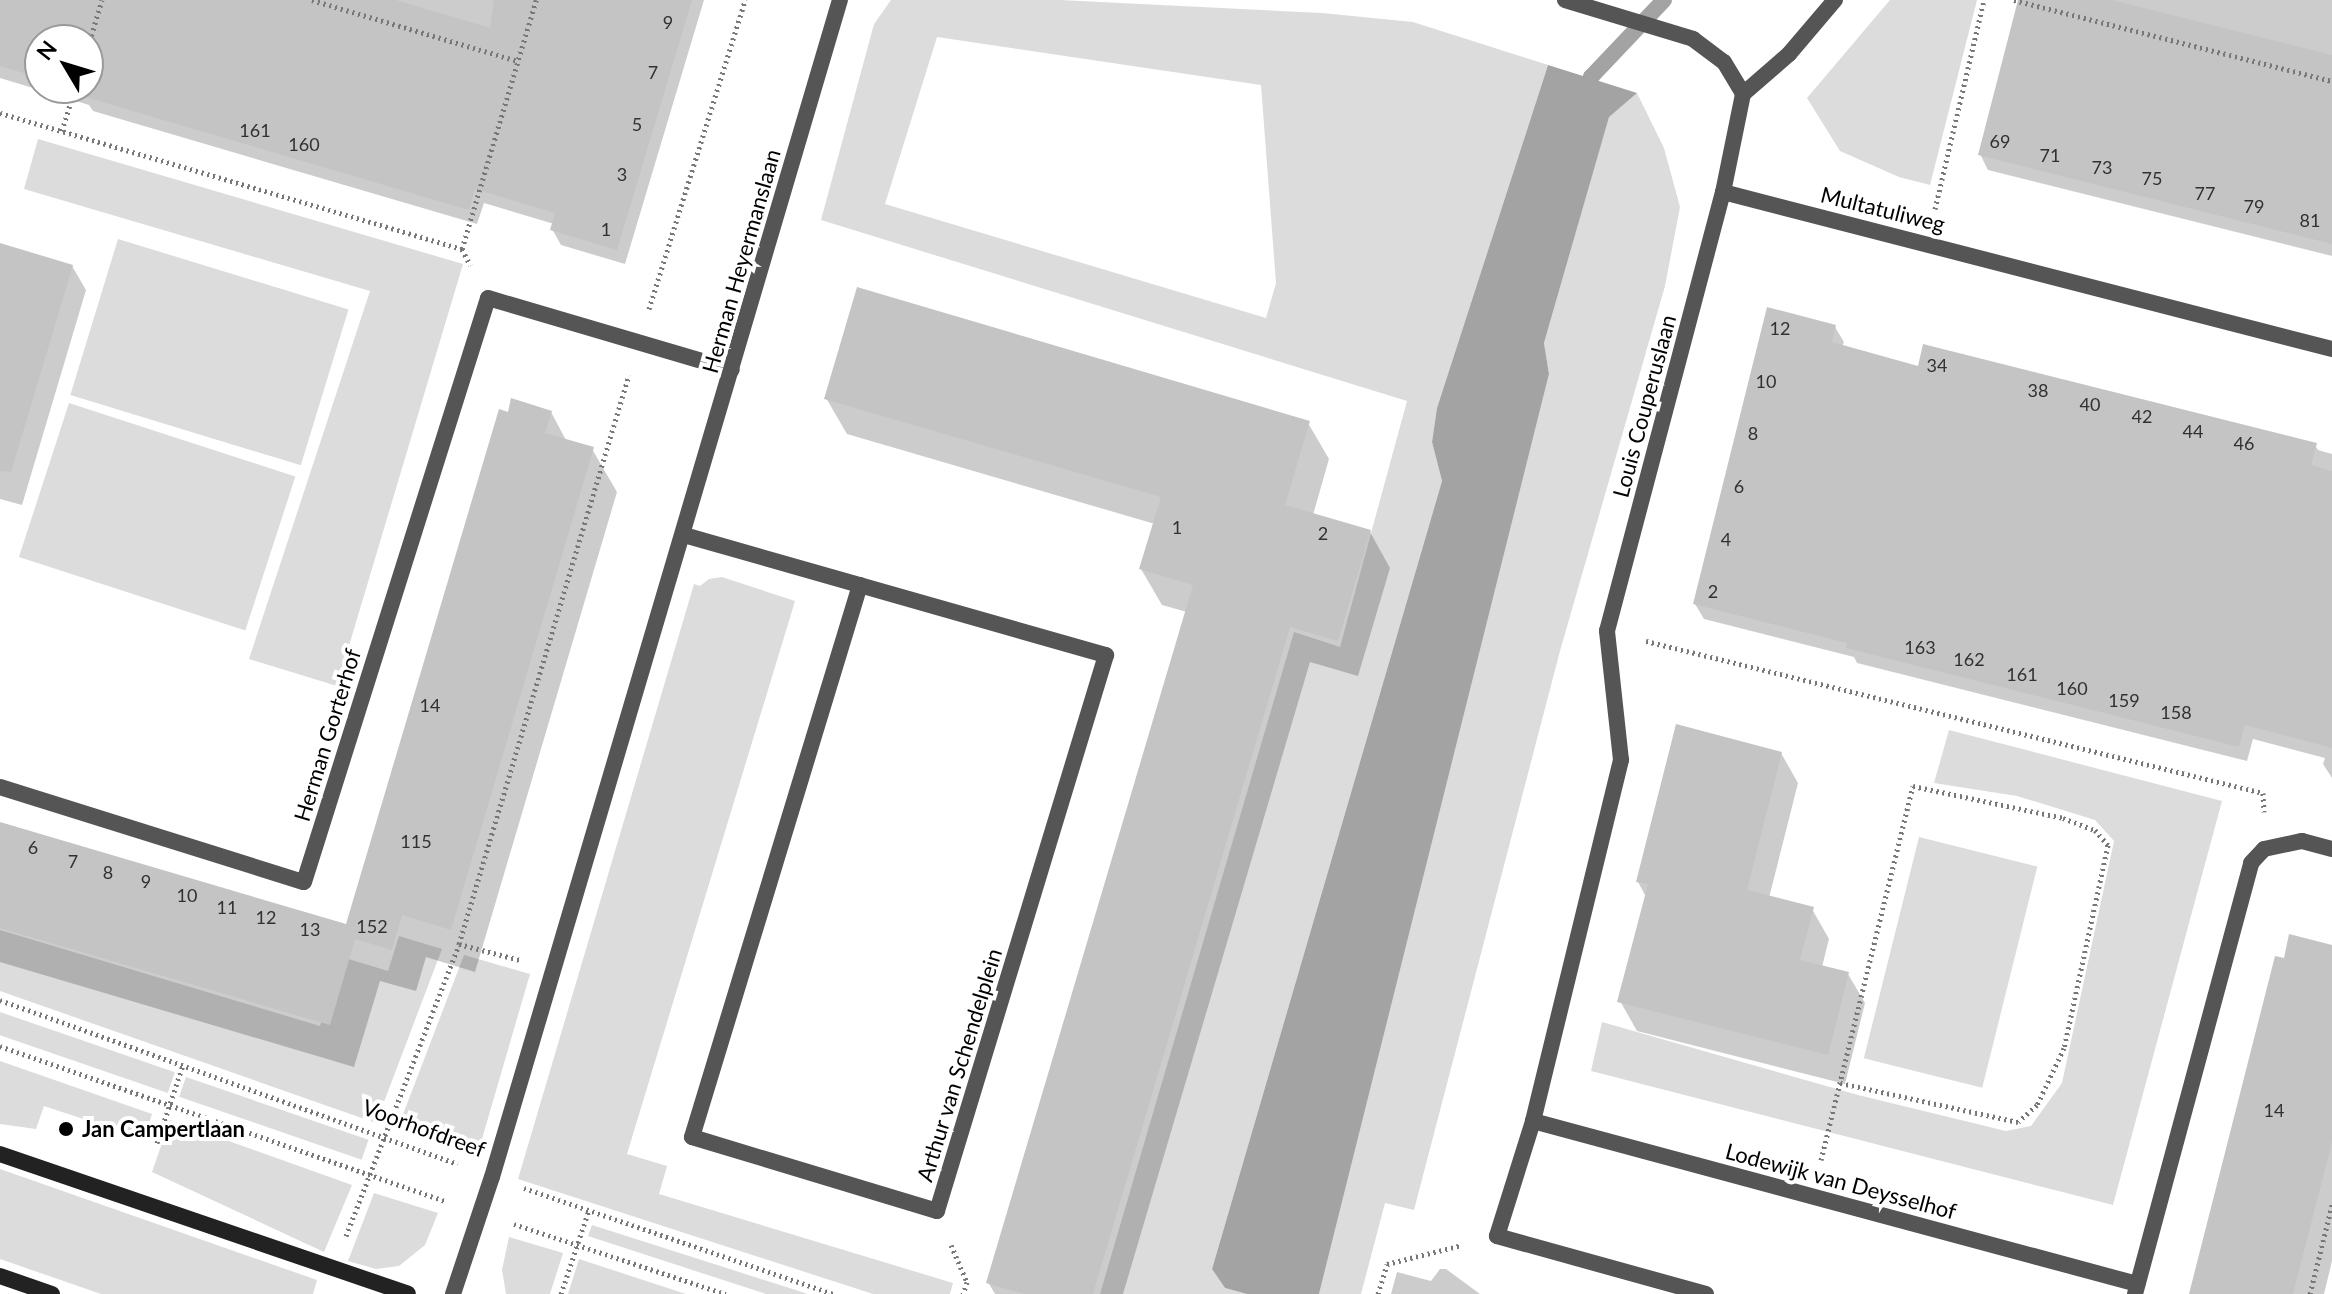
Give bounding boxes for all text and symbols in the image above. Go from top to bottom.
house number: 9 [663,11,673,33]
north arrow [24,24,104,104]
text: N [30,35,62,65]
house number: 7 [648,61,658,83]
house number: 5 [632,113,642,135]
house number: 161 [239,119,271,141]
house number: 69 [1990,130,2010,152]
house number: 160 [288,133,320,155]
house number: 71 [2040,144,2060,166]
street label: Herman Heyermanslaan [696,146,786,376]
house number: 73 [2092,156,2112,178]
house number: 3 [617,163,627,185]
house number: 75 [2142,167,2162,189]
street label: Multatuliweg [1818,181,1948,237]
house number: 77 [2195,182,2215,204]
house number: 79 [2244,195,2264,217]
house number: 81 [2300,209,2320,231]
house number: 1 [601,218,611,240]
street label: Louis Couperuslaan [1607,312,1681,500]
house number: 12 [1770,317,1790,339]
house number: 34 [1927,354,1947,376]
house number: 10 [1756,370,1776,392]
house number: 38 [2028,379,2048,401]
house number: 40 [2080,393,2100,415]
house number: 42 [2132,405,2152,427]
house number: 44 [2183,420,2203,442]
house number: 8 [1748,422,1758,444]
house number: 46 [2234,432,2254,454]
house number: 6 [1734,475,1744,497]
house number: 1 [1172,516,1182,538]
house number: 2 [1318,522,1328,544]
house number: 4 [1721,528,1731,550]
house number: 2 [1708,580,1718,602]
house number: 163 [1904,636,1936,658]
street label: Herman Gorterhof [288,645,366,825]
house number: 162 [1953,648,1985,670]
house number: 161 [2006,663,2038,685]
house number: 160 [2056,677,2088,699]
house number: 159 [2108,689,2140,711]
house number: 14 [420,694,440,716]
house number: 158 [2160,701,2192,723]
house number: 115 [400,830,432,852]
house number: 6 [28,836,38,858]
house number: 7 [68,850,78,872]
house number: 8 [103,861,113,883]
house number: 9 [141,870,151,892]
house number: 10 [177,884,197,906]
house number: 11 [217,896,237,918]
house number: 12 [256,906,276,928]
house number: 152 [356,915,388,937]
house number: 13 [300,918,320,940]
street label: Arthur van Schendelplein [911,945,1007,1185]
street label: Voorhofdreef [359,1094,489,1162]
house number: 14 [2264,1099,2284,1121]
place label: Jan Campertlaan [82,1116,245,1142]
marker: Jan Campertlaan [57,1120,75,1138]
street label: Lodewijk van Deysselhof [1722,1137,1960,1225]

